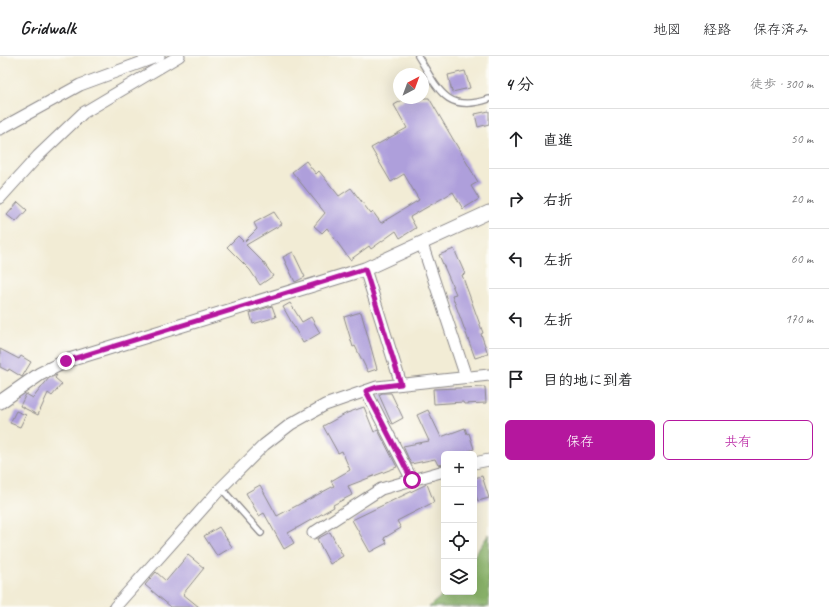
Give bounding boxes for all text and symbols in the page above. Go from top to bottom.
text: Gridwalk [20,16,76,40]
text: 地図 [653,21,681,38]
text: 経路 [703,21,731,38]
text: 保存済み [753,21,809,38]
north arrow [393,68,429,104]
text: 4 分 [505,74,534,95]
text: 徒歩 · 300 m [750,76,813,92]
icon: ahead [505,128,527,150]
text: 直進 [543,131,573,150]
text: 50 m [791,131,813,147]
icon: right [505,188,527,210]
text: 右折 [543,191,573,210]
text: 20 m [791,191,813,207]
icon: left [505,248,527,270]
text: 左折 [543,251,573,270]
text: 60 m [791,251,813,267]
icon: left [505,308,527,330]
text: 左折 [543,311,573,330]
text: 170 m [785,311,813,327]
route end [57,352,75,370]
icon: arrive [505,368,527,390]
text: 目的地に到着 [543,371,633,390]
button: 保存 [505,420,655,460]
button: 共有 [663,420,813,460]
map controls [441,451,477,595]
button: + [441,451,477,487]
route start [403,471,421,489]
button: − [441,487,477,523]
button: locate [441,523,477,559]
button: layers [441,559,477,595]

